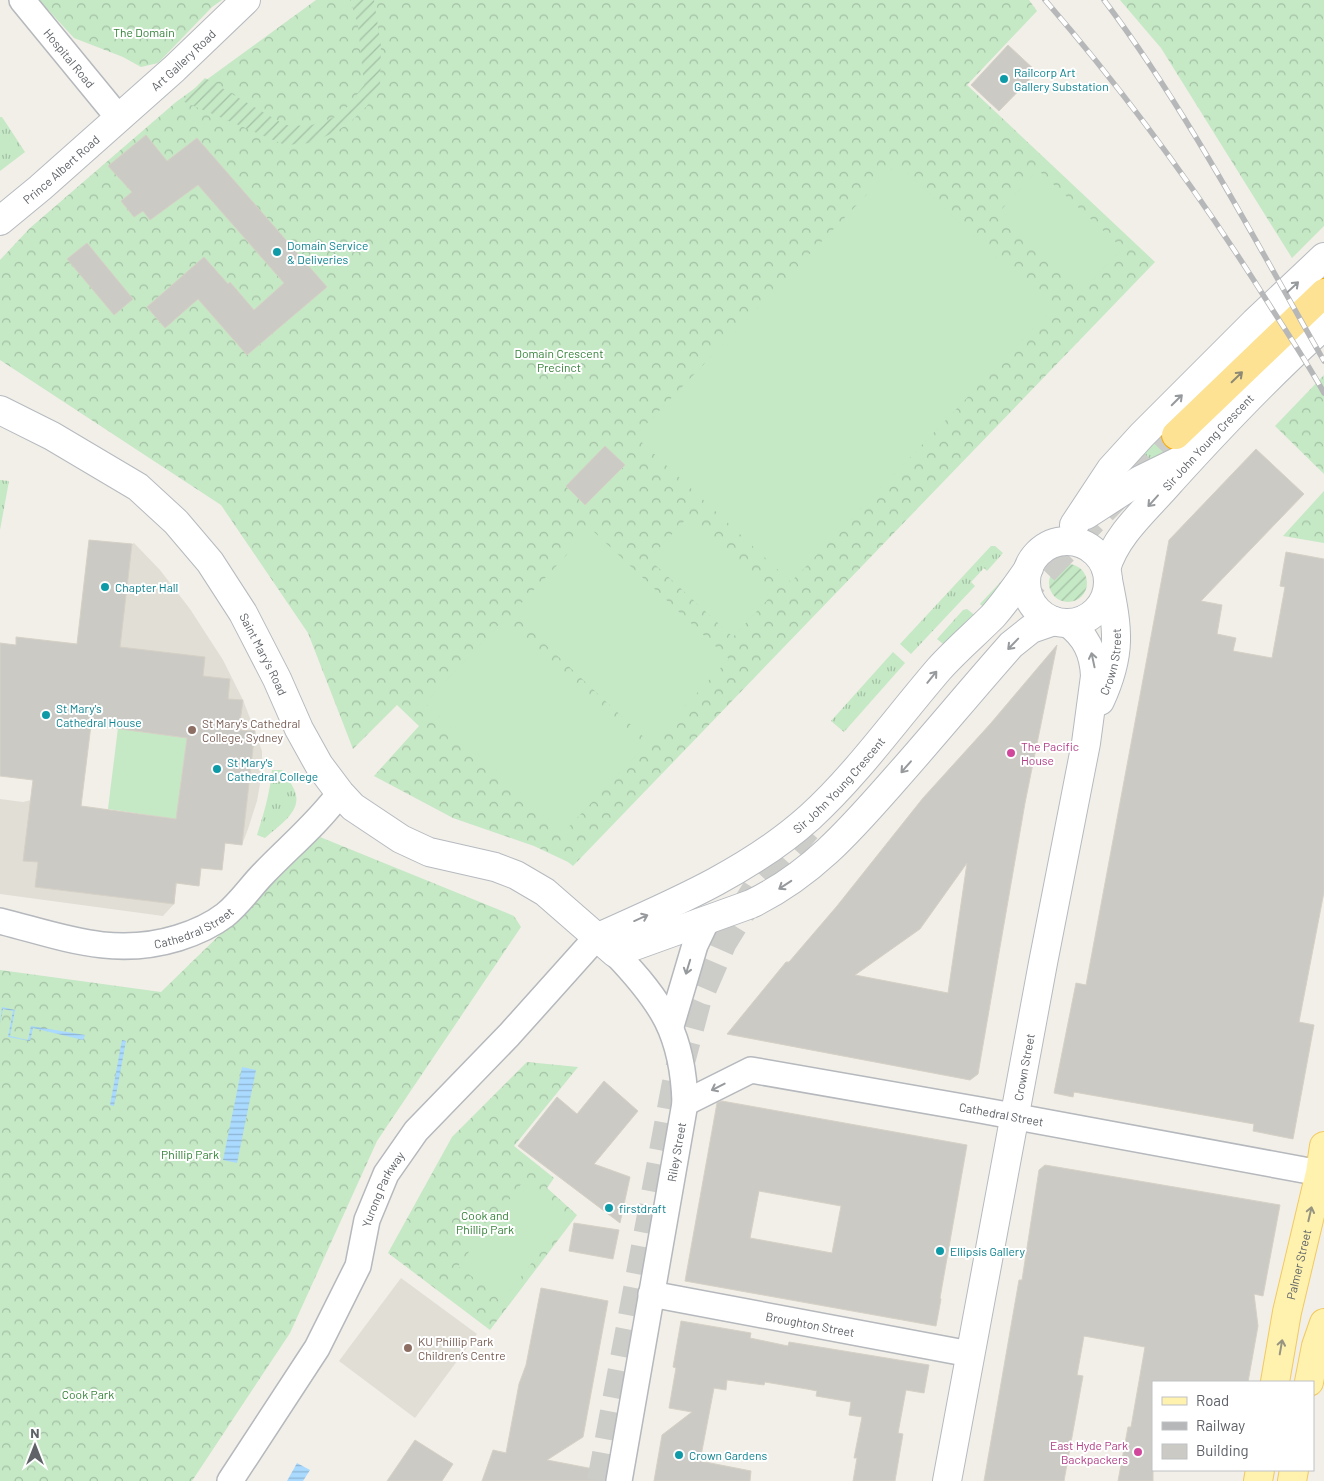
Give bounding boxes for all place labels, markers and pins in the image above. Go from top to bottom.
place label: Railcorp Art Gallery Substation [1014,65,1109,93]
marker: Railcorp Art Gallery Substation [998,73,1010,85]
place label: Domain Service & Deliveries [287,238,368,266]
marker: Domain Service & Deliveries [271,246,283,258]
place label: Chapter Hall [115,580,178,594]
marker: Chapter Hall [99,581,111,593]
place label: St Mary's Cathedral House [56,701,142,729]
marker: St Mary's Cathedral House [40,709,52,721]
place label: St Mary's Cathedral College, Sydney [202,716,300,744]
marker: St Mary's Cathedral College, Sydney [186,724,198,736]
place label: The Pacific House [1021,739,1079,767]
marker: The Pacific House [1005,747,1017,759]
place label: St Mary's Cathedral College [227,755,318,783]
marker: St Mary's Cathedral College [211,763,223,775]
place label: firstdraft [619,1201,666,1215]
marker: firstdraft [603,1202,615,1214]
place label: Ellipsis Gallery [950,1244,1025,1258]
marker: Ellipsis Gallery [934,1245,946,1257]
place label: KU Phillip Park Children’s Centre [418,1334,506,1362]
marker: KU Phillip Park Children’s Centre [402,1342,414,1354]
place label: East Hyde Park Backpackers [1050,1438,1128,1466]
marker: East Hyde Park Backpackers [1132,1446,1144,1458]
place label: Crown Gardens [689,1448,768,1462]
marker: Crown Gardens [673,1449,685,1461]

